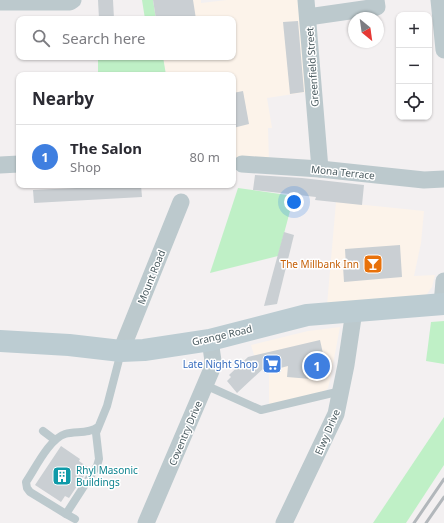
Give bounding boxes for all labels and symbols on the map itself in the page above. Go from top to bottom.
north arrow [348,12,384,48]
street label: Greenfield Street [302,26,322,107]
street label: Mona Terrace [310,162,376,182]
your location [284,192,304,212]
street label: Mount Road [134,248,168,306]
bar icon: The Millbank Inn [362,253,384,275]
place label: The Millbank Inn [281,257,359,271]
street label: Grange Road [191,321,253,349]
pin: 1 [304,351,330,381]
supermarket icon: Late Night Shop [261,353,283,375]
place label: Late Night Shop [183,357,258,371]
street label: Coventry Drive [165,398,205,468]
street label: Elwy Drive [311,407,343,457]
place label: Rhyl Masonic Buildings [76,463,138,489]
building icon: Rhyl Masonic Buildings [51,465,73,487]

